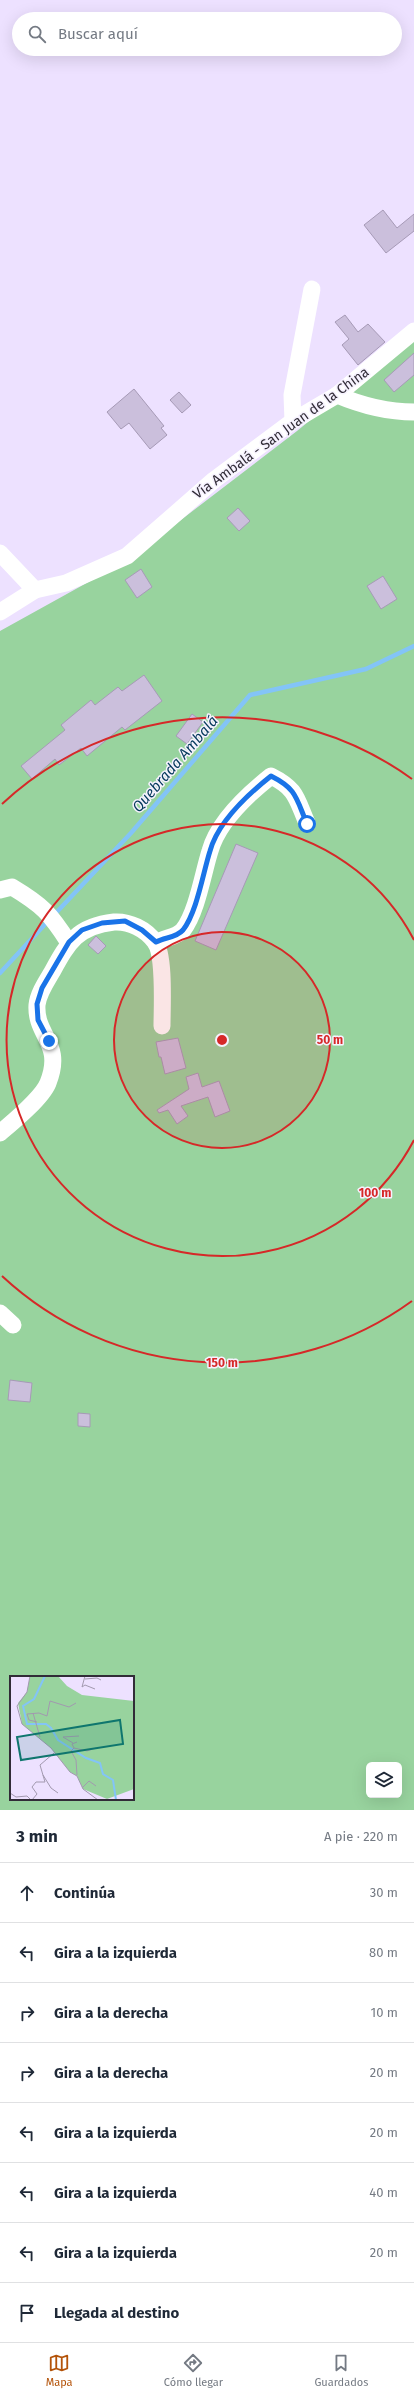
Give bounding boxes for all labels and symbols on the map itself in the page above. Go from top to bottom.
street label: Vía Ambalá - San Juan de la China [190,363,372,503]
water label: Quebrada Ambalá [128,712,222,816]
route start [298,815,316,833]
route end [40,1032,58,1050]
centre of rings [215,1033,229,1047]
text: 50 m [317,1033,343,1047]
text: 100 m [359,1186,391,1200]
text: 150 m [206,1356,238,1370]
inset map [10,1676,134,1800]

